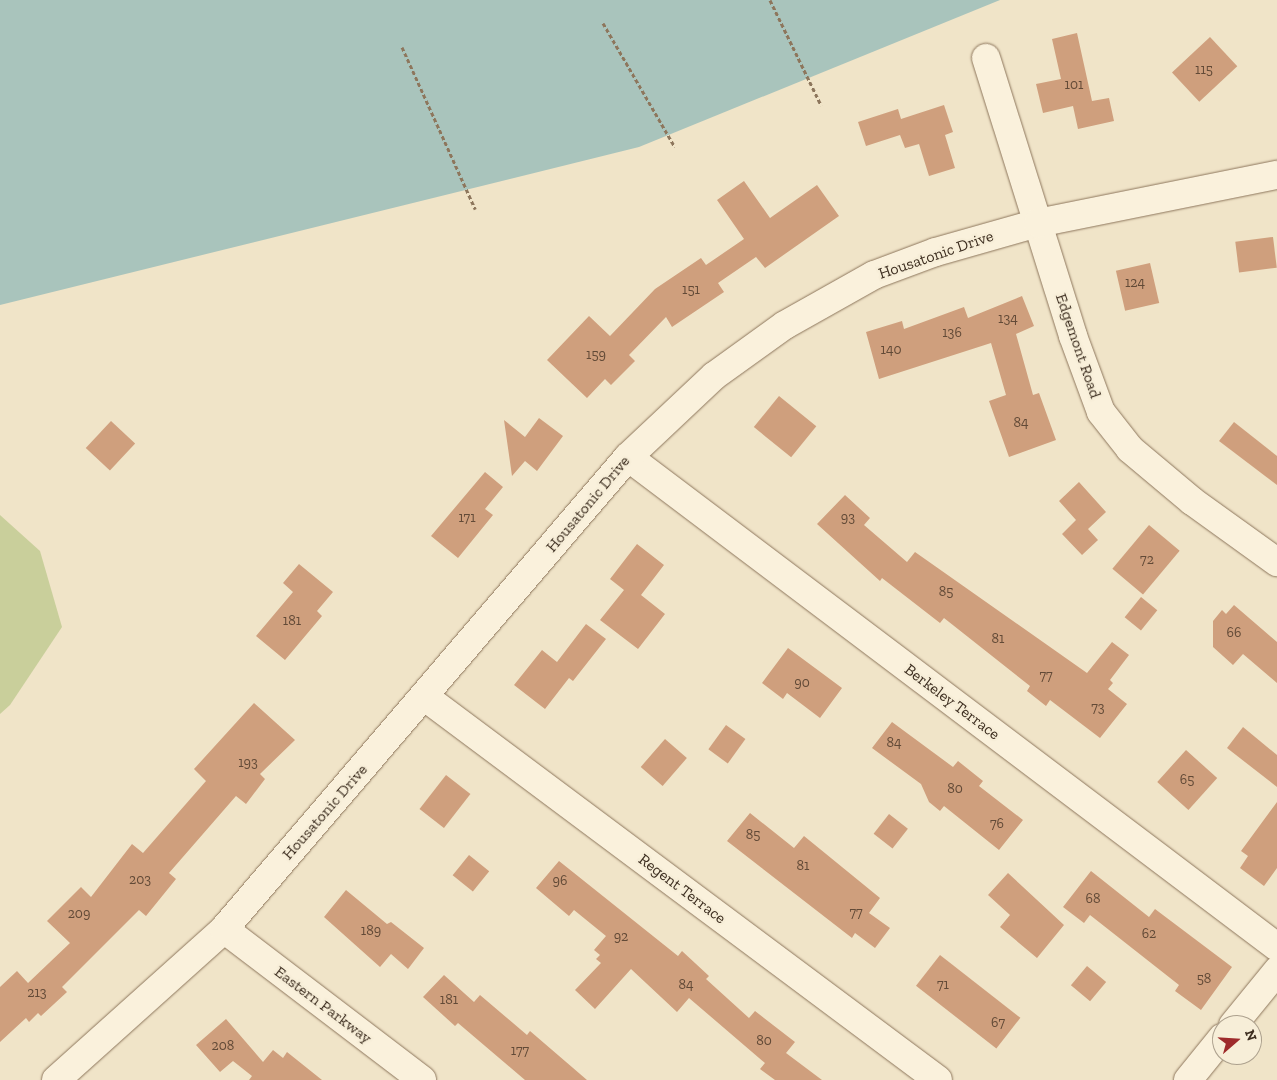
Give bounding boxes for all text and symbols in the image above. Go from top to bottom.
house number: 115 [1195,62,1213,78]
house number: 101 [1065,77,1083,93]
street label: Housatonic Drive [876,226,996,284]
house number: 124 [1125,275,1145,291]
house number: 151 [682,282,700,298]
street label: Edgemont Road [1051,291,1105,401]
house number: 134 [998,311,1018,327]
house number: 136 [942,325,962,341]
house number: 140 [881,342,901,358]
house number: 159 [586,347,606,363]
house number: 84 [1013,415,1029,431]
street label: Housatonic Drive [542,452,634,556]
house number: 171 [458,510,476,526]
house number: 93 [841,510,855,526]
house number: 72 [1140,552,1154,568]
house number: 85 [939,584,953,600]
house number: 181 [283,613,301,629]
house number: 66 [1227,625,1241,641]
house number: 81 [992,631,1004,647]
street label: Berkeley Terrace [900,660,1004,744]
house number: 77 [1039,668,1053,684]
house number: 90 [794,675,810,691]
house number: 73 [1091,700,1105,716]
house number: 84 [886,735,902,751]
house number: 193 [238,755,258,771]
street label: Housatonic Drive [278,760,372,864]
house number: 65 [1180,772,1194,788]
house number: 80 [947,781,963,797]
house number: 76 [990,816,1004,832]
house number: 85 [746,827,760,843]
street label: Regent Terrace [634,850,730,928]
house number: 81 [797,858,809,874]
house number: 203 [129,872,151,888]
house number: 96 [553,873,567,889]
house number: 68 [1086,891,1100,907]
house number: 77 [849,905,863,921]
house number: 209 [68,906,90,922]
house number: 189 [361,923,381,939]
house number: 62 [1142,926,1156,942]
house number: 92 [614,929,628,945]
street label: Eastern Parkway [271,962,375,1048]
house number: 58 [1197,971,1211,987]
house number: 84 [678,977,694,993]
house number: 71 [937,977,949,993]
house number: 213 [27,985,47,1001]
house number: 181 [440,992,458,1008]
house number: 67 [991,1015,1005,1031]
north arrow [1212,1015,1262,1065]
text: N [1241,1027,1260,1043]
house number: 80 [756,1033,772,1049]
house number: 208 [212,1038,234,1054]
house number: 177 [511,1043,529,1059]

